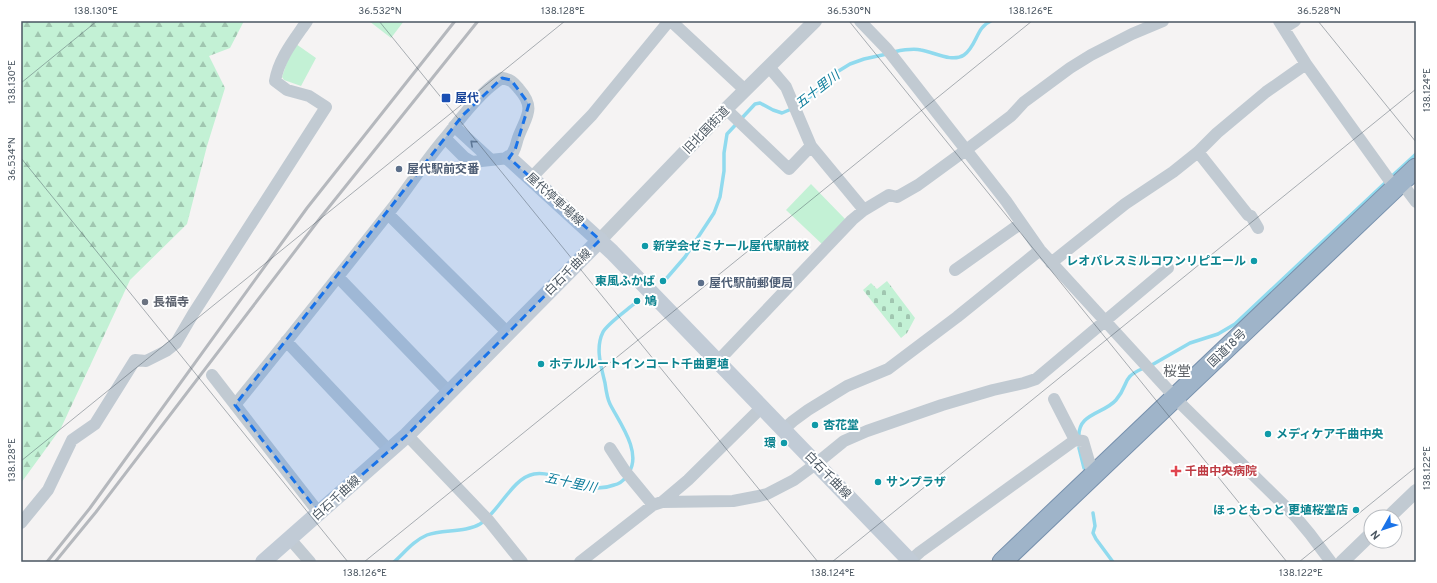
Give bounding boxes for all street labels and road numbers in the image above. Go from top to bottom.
street label: 旧北国街道 [680,104,733,158]
street label: 屋代停車場線 [522,170,586,230]
street label: 白石千曲線 [542,246,596,300]
street label: 国道18号 [1205,326,1250,371]
street label: 白石千曲線 [801,449,854,503]
street label: 白石千曲線 [309,473,364,525]

